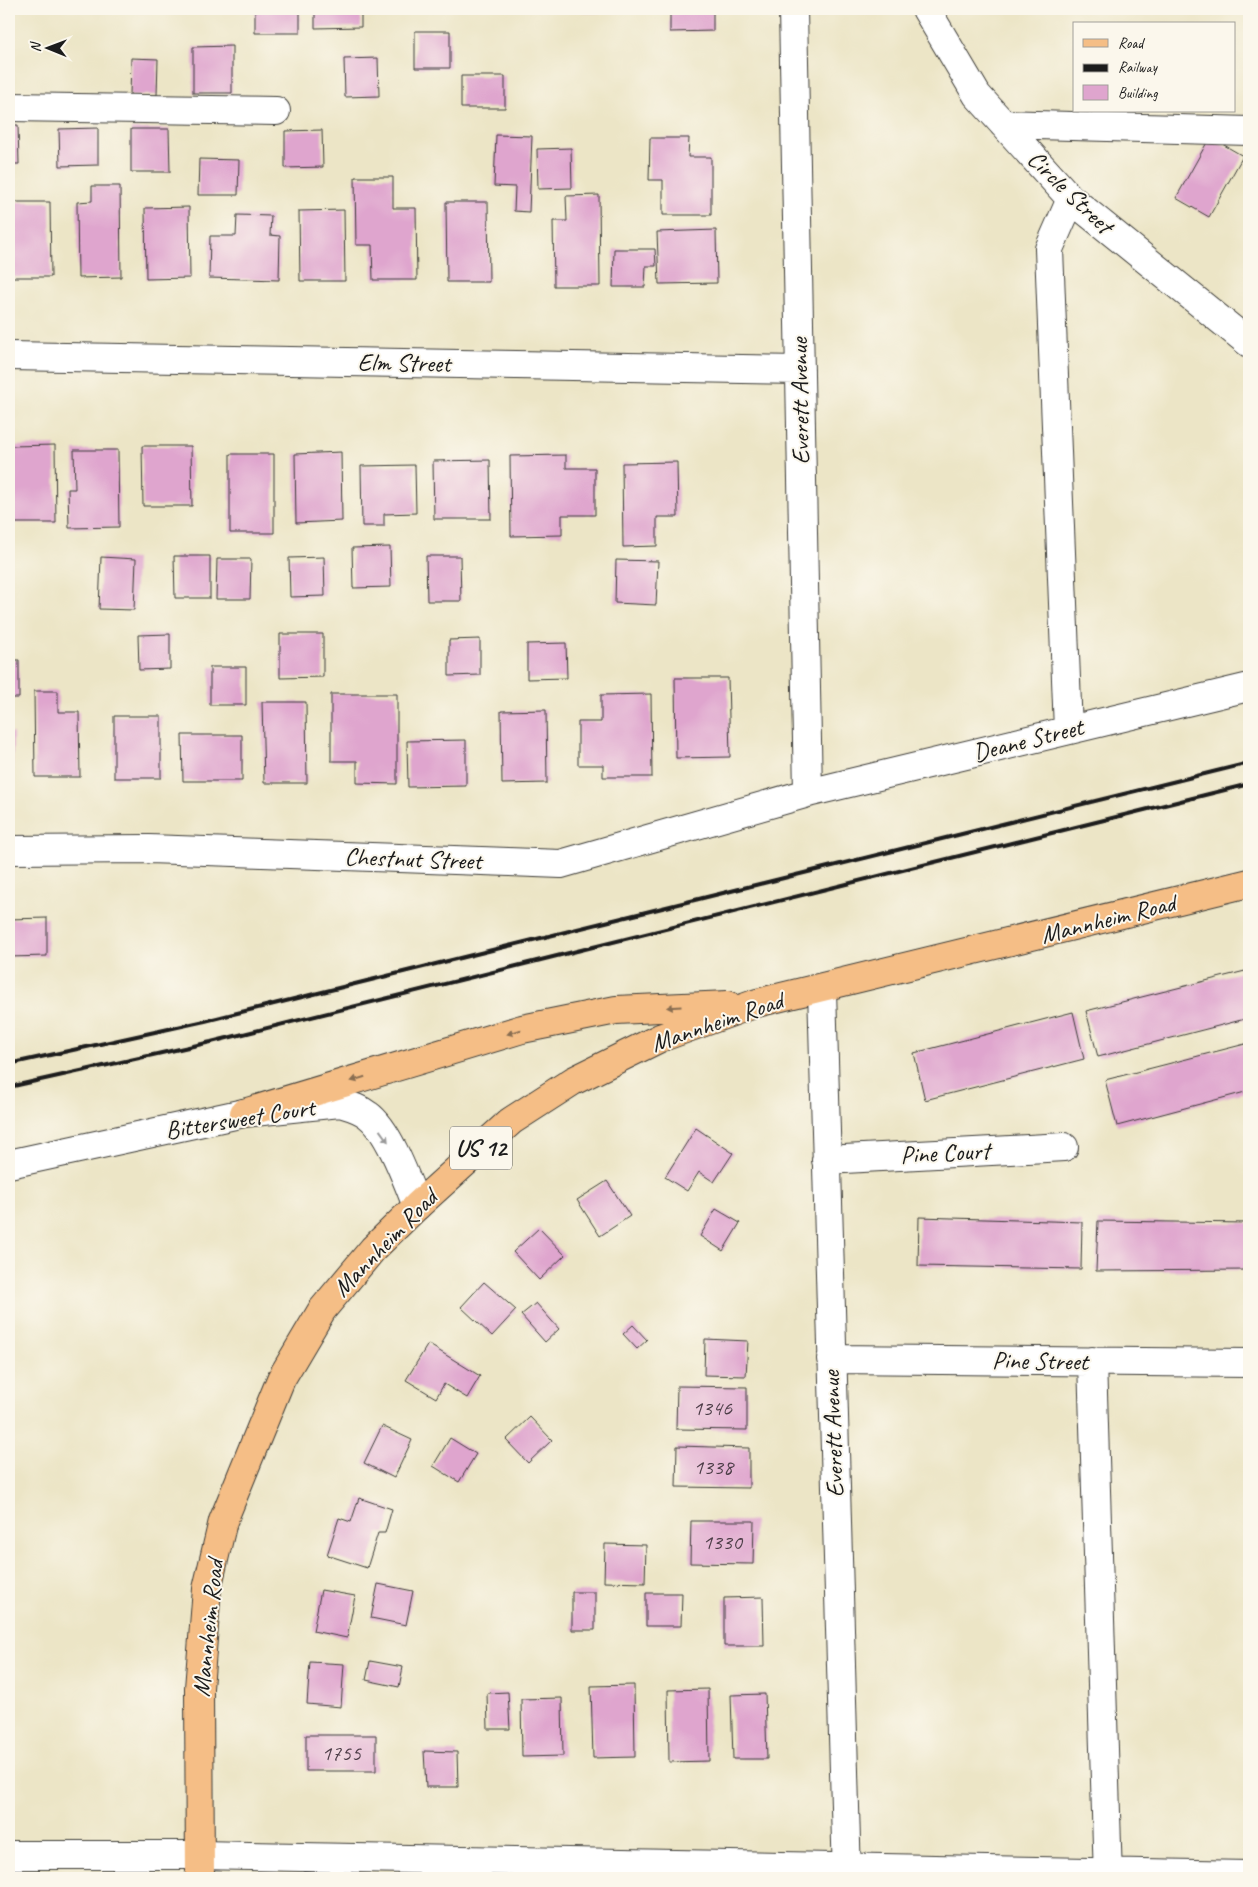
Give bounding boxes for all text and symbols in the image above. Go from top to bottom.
north arrow [22,22,72,72]
legend [1073,22,1236,112]
text: Road [1118,34,1145,53]
text: N [27,41,44,52]
text: Railway [1118,58,1159,77]
text: Building [1118,84,1158,103]
street label: Circle Street [1020,143,1122,243]
street label: Everett Avenue [783,336,817,465]
street label: Elm Street [357,346,453,380]
street label: Deane Street [970,710,1089,769]
street label: Chestnut Street [344,841,485,877]
street label: Mannheim Road [1037,886,1183,951]
street label: Mannheim Road [647,983,791,1060]
one-way arrow [665,1004,681,1012]
one-way arrow [506,1029,521,1037]
one-way arrow [350,1075,365,1083]
street label: Bittersweet Court [163,1091,320,1147]
road number: US 12 [450,1126,512,1170]
one-way arrow [379,1129,389,1143]
street label: Pine Court [900,1134,994,1171]
street label: Mannheim Road [326,1179,447,1304]
street label: Pine Street [992,1344,1091,1378]
street label: Everett Avenue [815,1368,851,1498]
house number: 1346 [692,1394,733,1422]
house number: 1338 [693,1453,735,1481]
house number: 1330 [702,1528,744,1556]
street label: Mannheim Road [185,1554,232,1698]
house number: 1755 [321,1739,362,1767]

